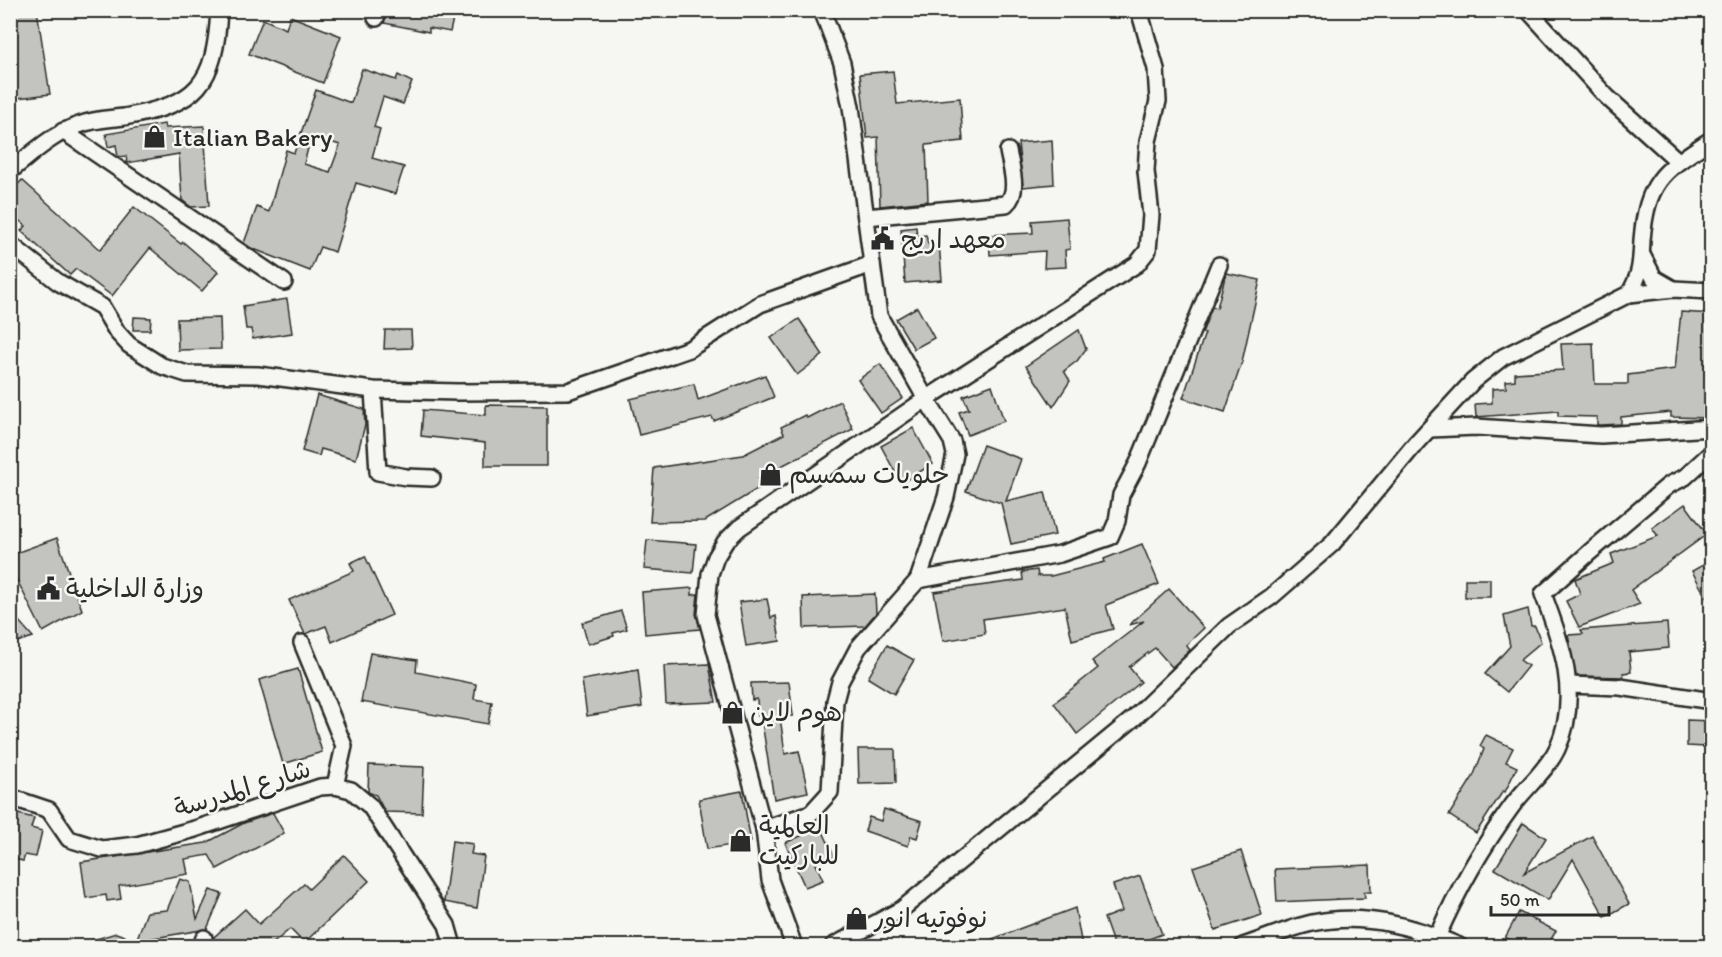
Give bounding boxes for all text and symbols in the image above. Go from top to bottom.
place label: Italian Bakery [173,121,332,153]
shop icon: Italian Bakery [142,124,168,150]
place label: معهد اريج [901,223,1006,257]
public building icon: معهد اريج [870,226,896,252]
place label: حلويات سمسم [789,458,950,494]
shop icon: حلويات سمسم [758,461,784,487]
place label: وزارة الداخلية [66,572,204,604]
public building icon: وزارة الداخلية [35,575,61,601]
place label: هوم لاين [750,696,842,732]
shop icon: هوم لاين [719,699,745,725]
street label: شارع المدرسة [170,752,315,826]
place label: العالمية للباركيت [759,809,839,871]
shop icon: العالمية للباركيت [728,827,754,853]
scale bar [1491,879,1610,917]
text: 50 m [1500,889,1540,911]
place label: نوفوتيه انور [873,902,987,935]
shop icon: نوفوتيه انور [843,905,869,931]

